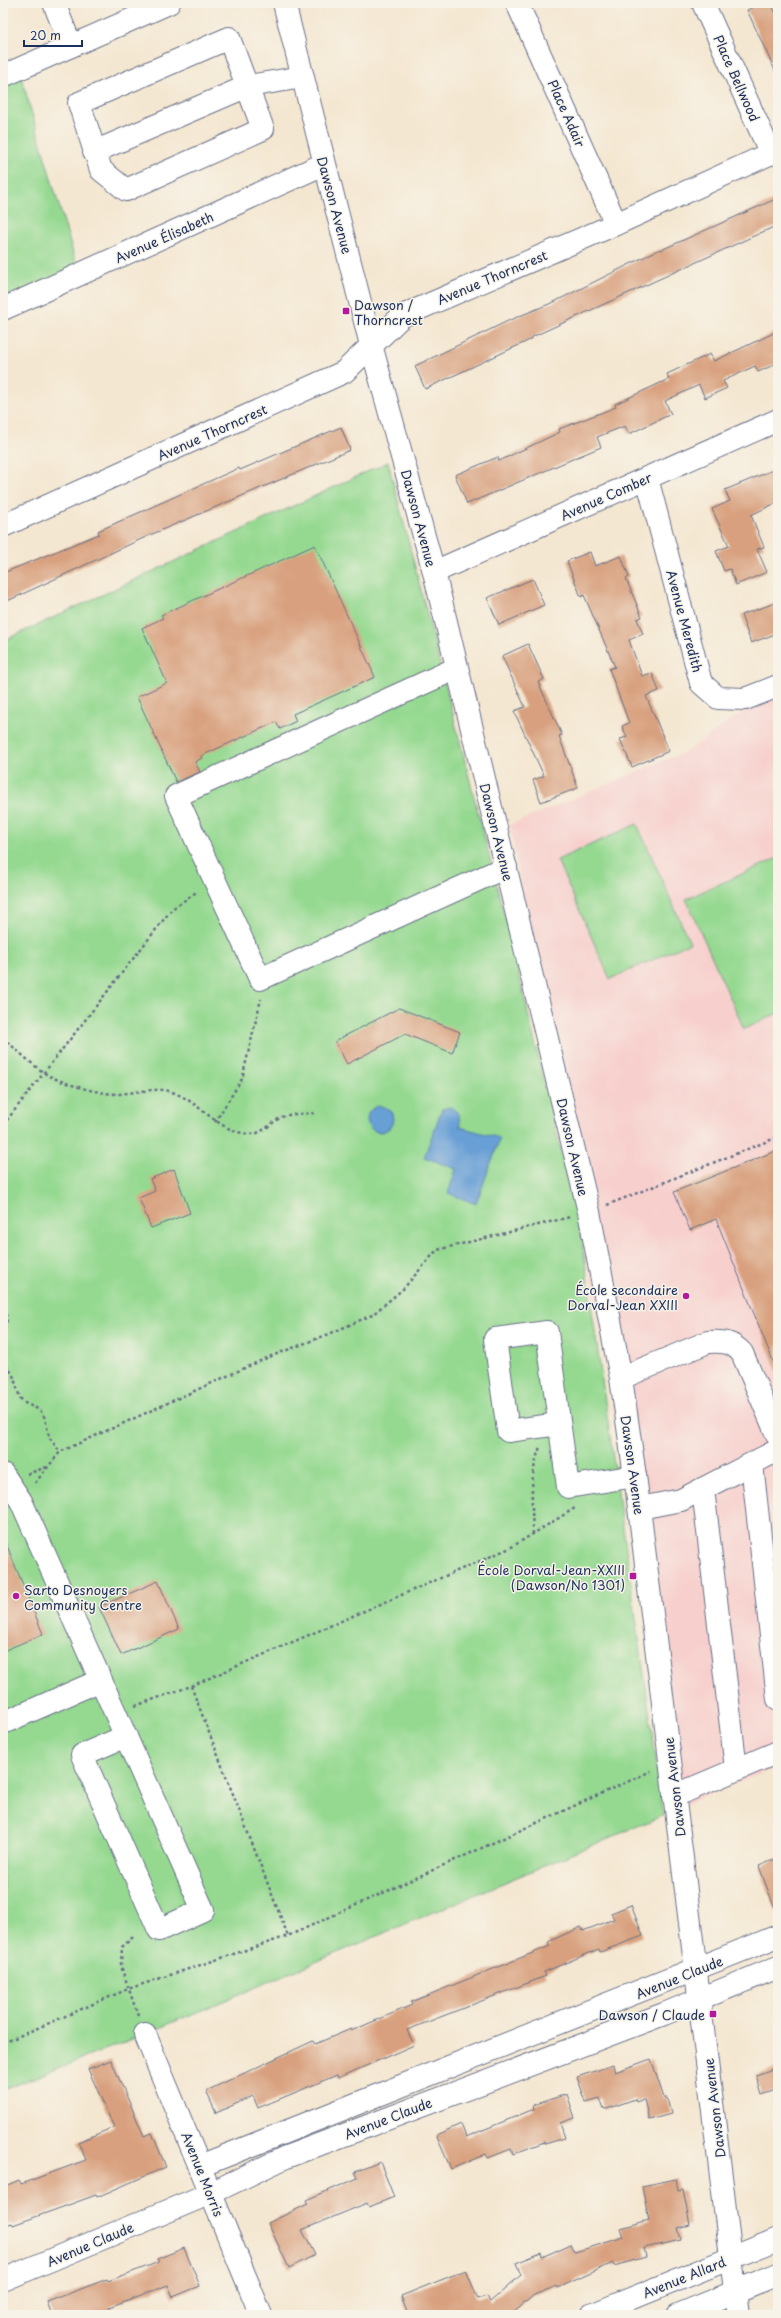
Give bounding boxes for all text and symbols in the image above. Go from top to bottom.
scale bar [24,22,82,48]
text: 20 m [30,26,61,44]
street label: Place Bellwood [709,32,765,124]
street label: Place Adair [544,76,590,150]
street label: Dawson Avenue [313,154,357,256]
street label: Avenue Élisabeth [112,207,216,267]
street label: Avenue Thorncrest [434,245,550,309]
place label: Dawson / Thorncrest [354,295,423,329]
marker: Dawson / Thorncrest [341,306,351,316]
street label: Avenue Thorncrest [154,399,270,465]
street label: Dawson Avenue [397,467,441,569]
street label: Avenue Comber [557,467,656,525]
street label: Avenue Meredith [662,568,708,674]
street label: Dawson Avenue [476,781,518,883]
street label: Dawson Avenue [552,1096,594,1198]
place label: École secondaire Dorval-Jean XXIII [568,1280,678,1314]
marker: École secondaire Dorval-Jean XXIII [681,1291,691,1301]
street label: Dawson Avenue [617,1414,649,1516]
place label: École Dorval-Jean-XXIII (Dawson/No 1301) [477,1560,625,1594]
marker: École Dorval-Jean-XXIII (Dawson/No 1301) [628,1571,638,1581]
place label: Sarto Desnoyers Community Centre [24,1580,142,1614]
marker: Sarto Desnoyers Community Centre [11,1591,21,1601]
street label: Dawson Avenue [658,1736,690,1838]
street label: Avenue Claude [633,1951,725,2003]
place label: Dawson / Claude [598,2005,705,2024]
marker: Dawson / Claude [708,2009,718,2019]
street label: Dawson Avenue [698,2057,730,2159]
street label: Avenue Claude [341,2093,435,2143]
street label: Avenue Morris [177,2129,229,2219]
street label: Avenue Claude [44,2217,136,2271]
street label: Avenue Allard [640,2252,728,2302]

